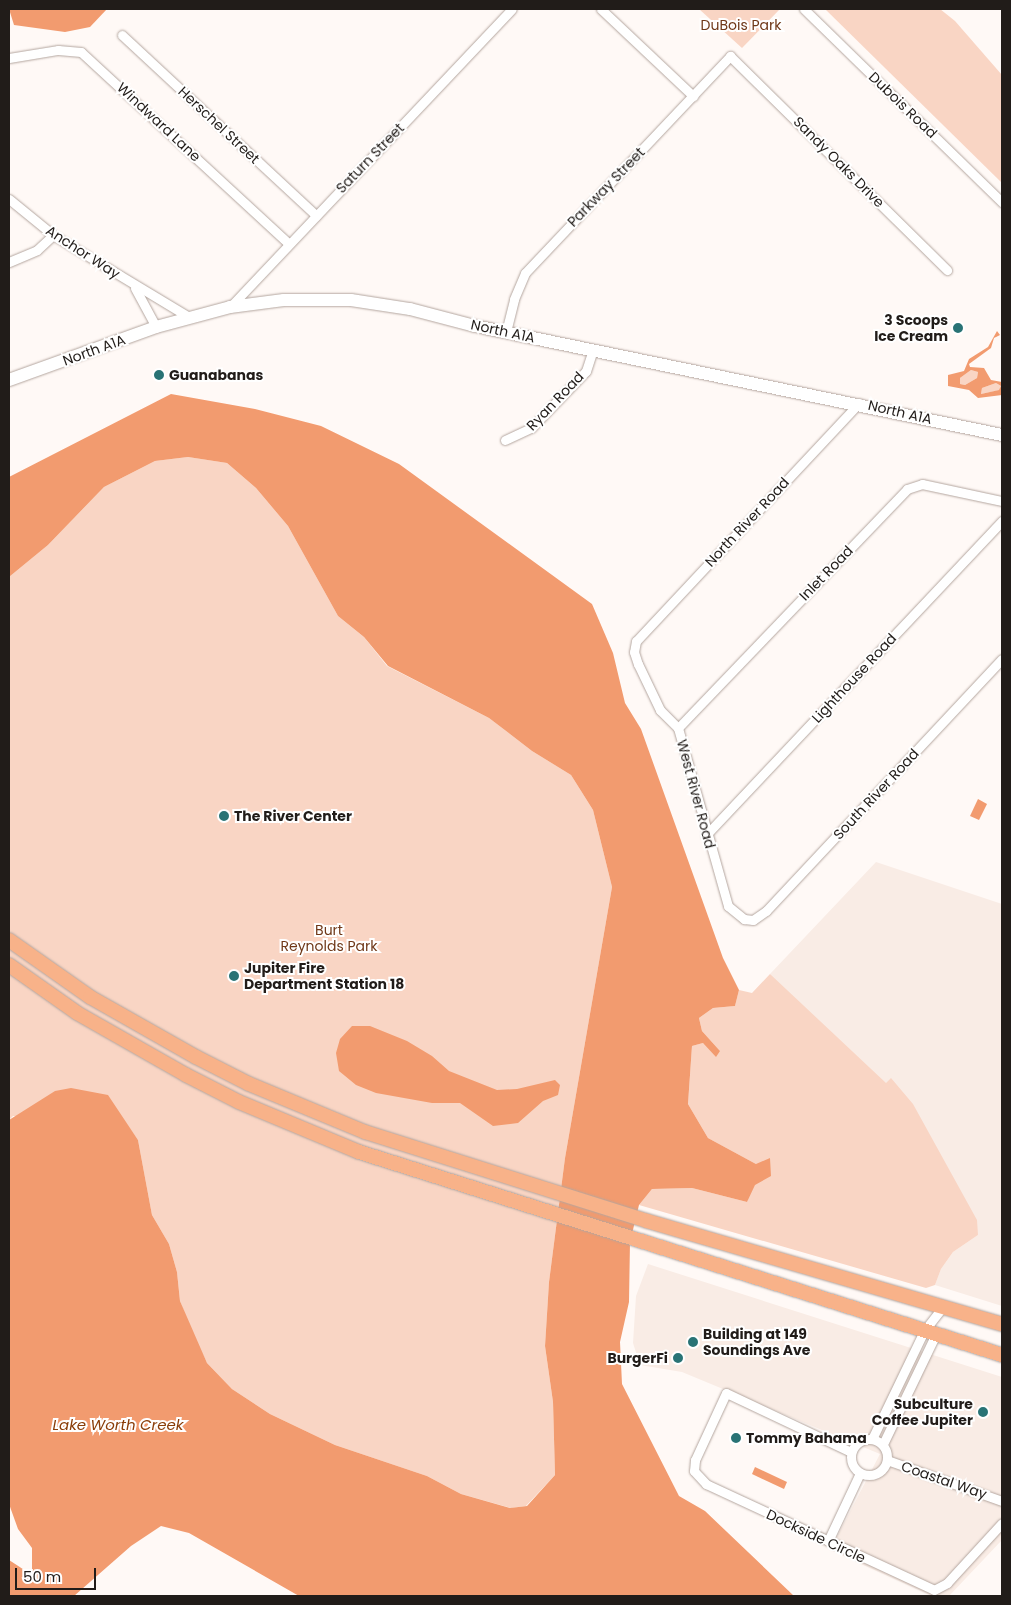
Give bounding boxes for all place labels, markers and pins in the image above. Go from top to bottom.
place label: 3 Scoops Ice Cream [874,312,948,344]
marker: 3 Scoops Ice Cream [952,322,964,334]
place label: Guanabanas [169,367,263,383]
marker: Guanabanas [153,369,165,381]
place label: The River Center [234,808,352,824]
marker: The River Center [218,810,230,822]
place label: Jupiter Fire Department Station 18 [244,960,404,992]
marker: Jupiter Fire Department Station 18 [228,970,240,982]
place label: Building at 149 Soundings Ave [703,1326,810,1358]
marker: Building at 149 Soundings Ave [687,1336,699,1348]
place label: BurgerFi [607,1350,668,1366]
marker: BurgerFi [672,1352,684,1364]
place label: Subculture Coffee Jupiter [872,1396,973,1428]
marker: Subculture Coffee Jupiter [977,1406,989,1418]
place label: Tommy Bahama [746,1430,867,1446]
marker: Tommy Bahama [730,1432,742,1444]

